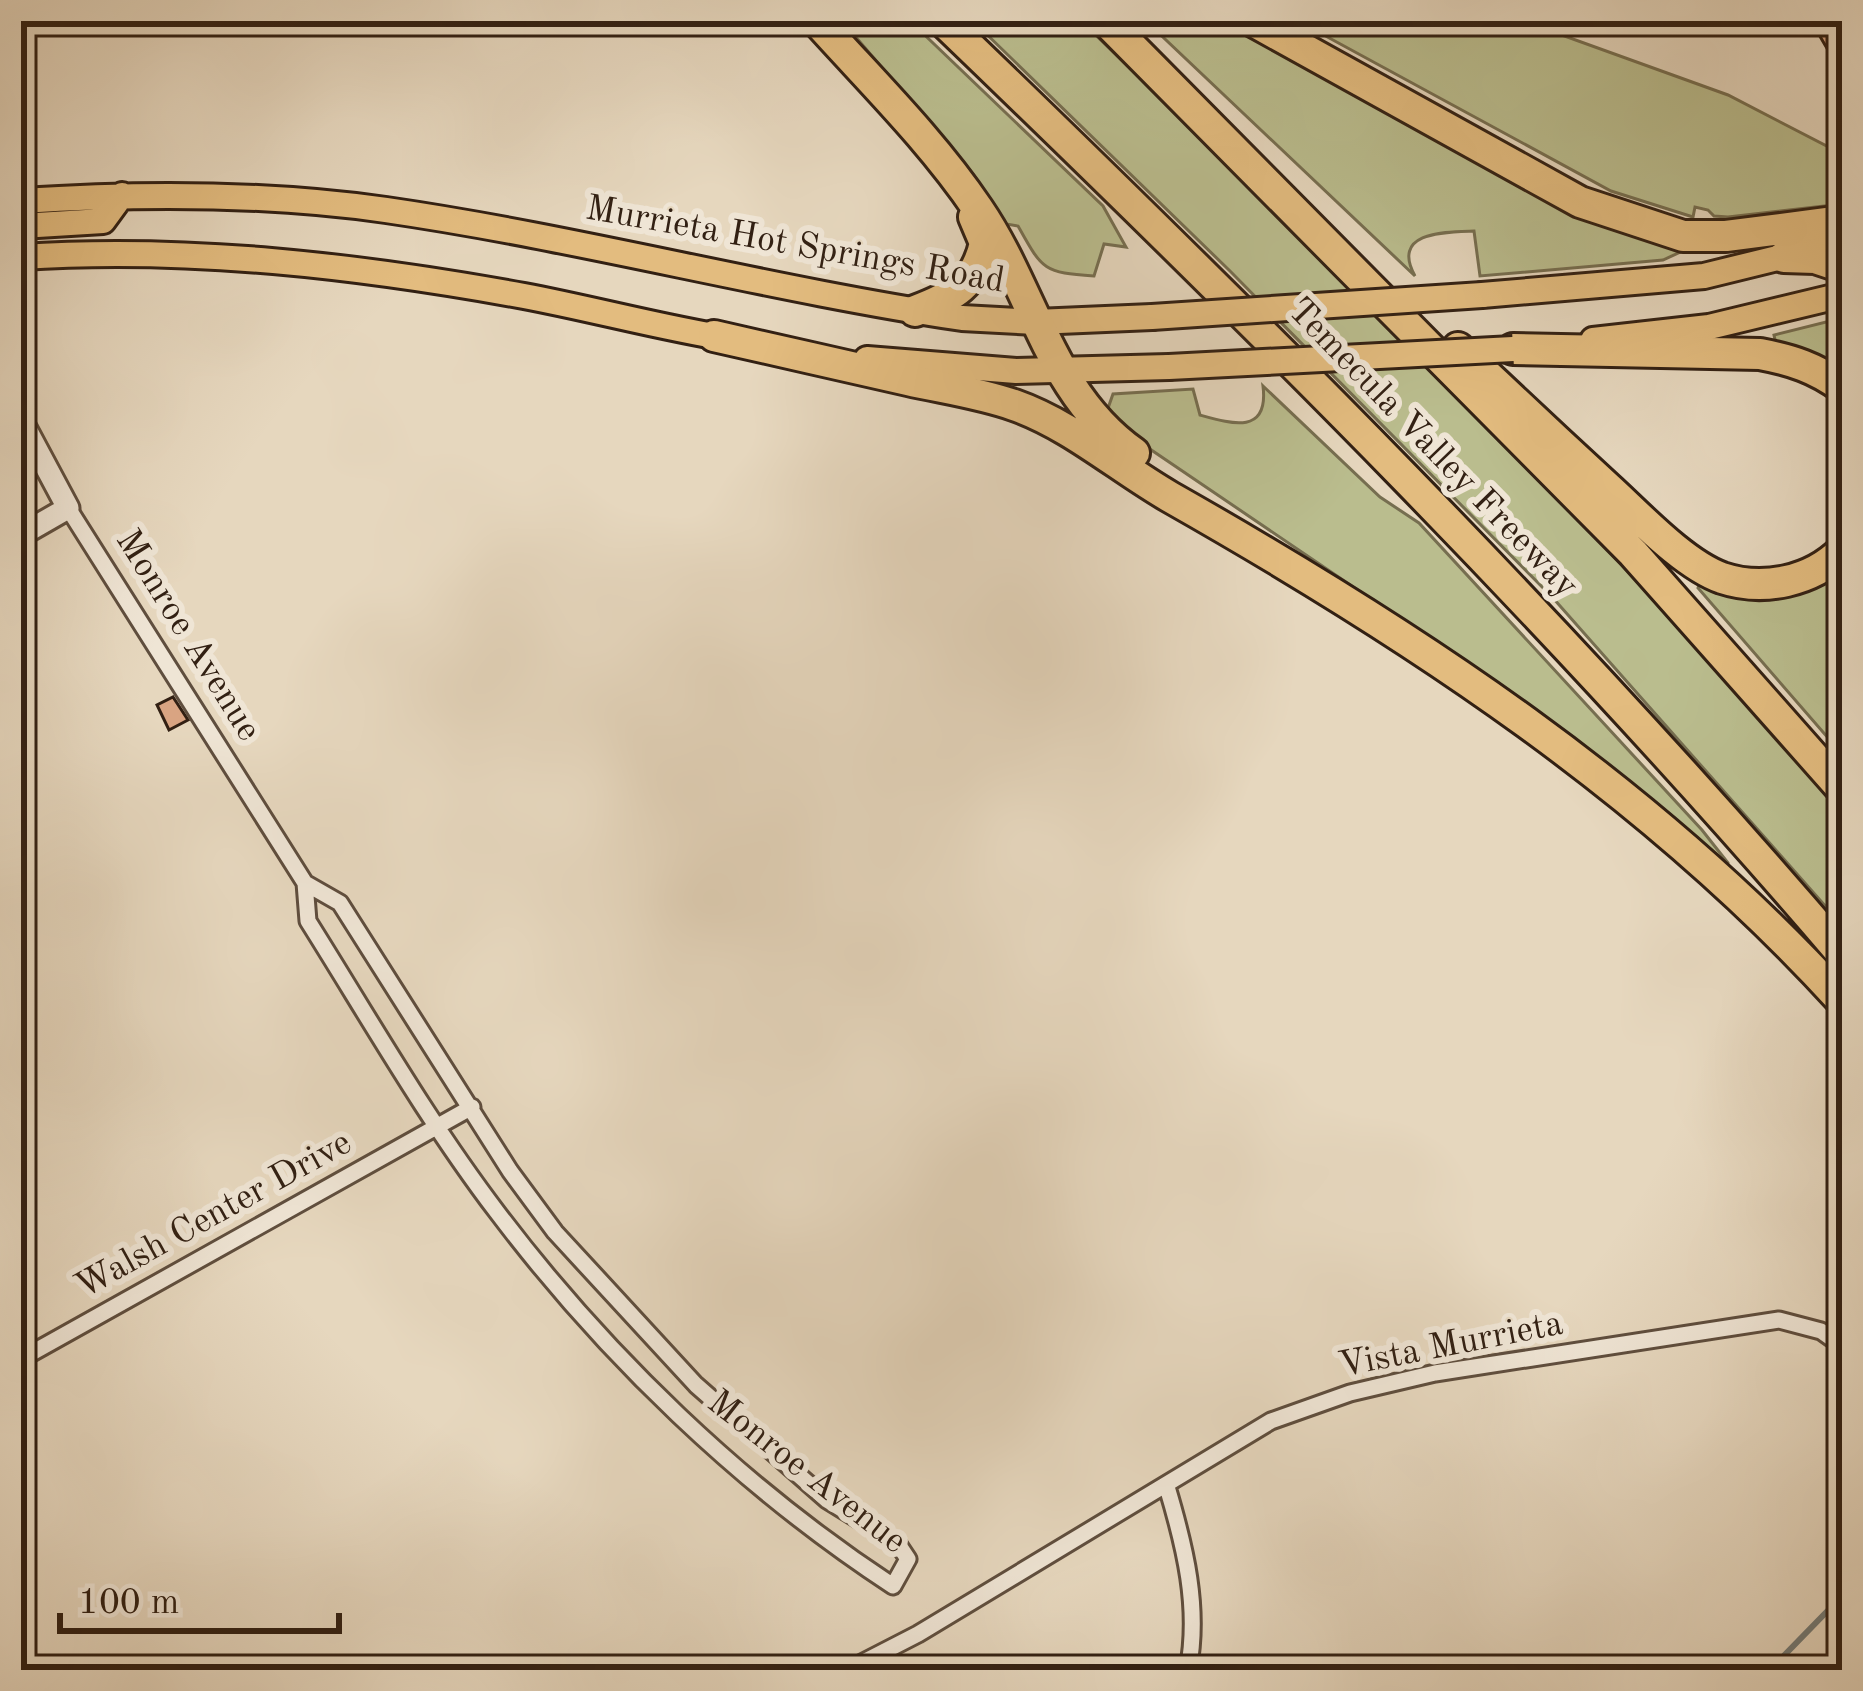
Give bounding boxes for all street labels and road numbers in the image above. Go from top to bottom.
street label: Murrieta Hot Springs Road [583,191,1007,301]
street label: Temecula Valley Freeway [1280,292,1584,606]
street label: Monroe Avenue [108,524,266,748]
street label: Walsh Center Drive [70,1125,358,1307]
street label: Vista Murrieta [1336,1307,1566,1385]
street label: Monroe Avenue [700,1385,912,1561]

